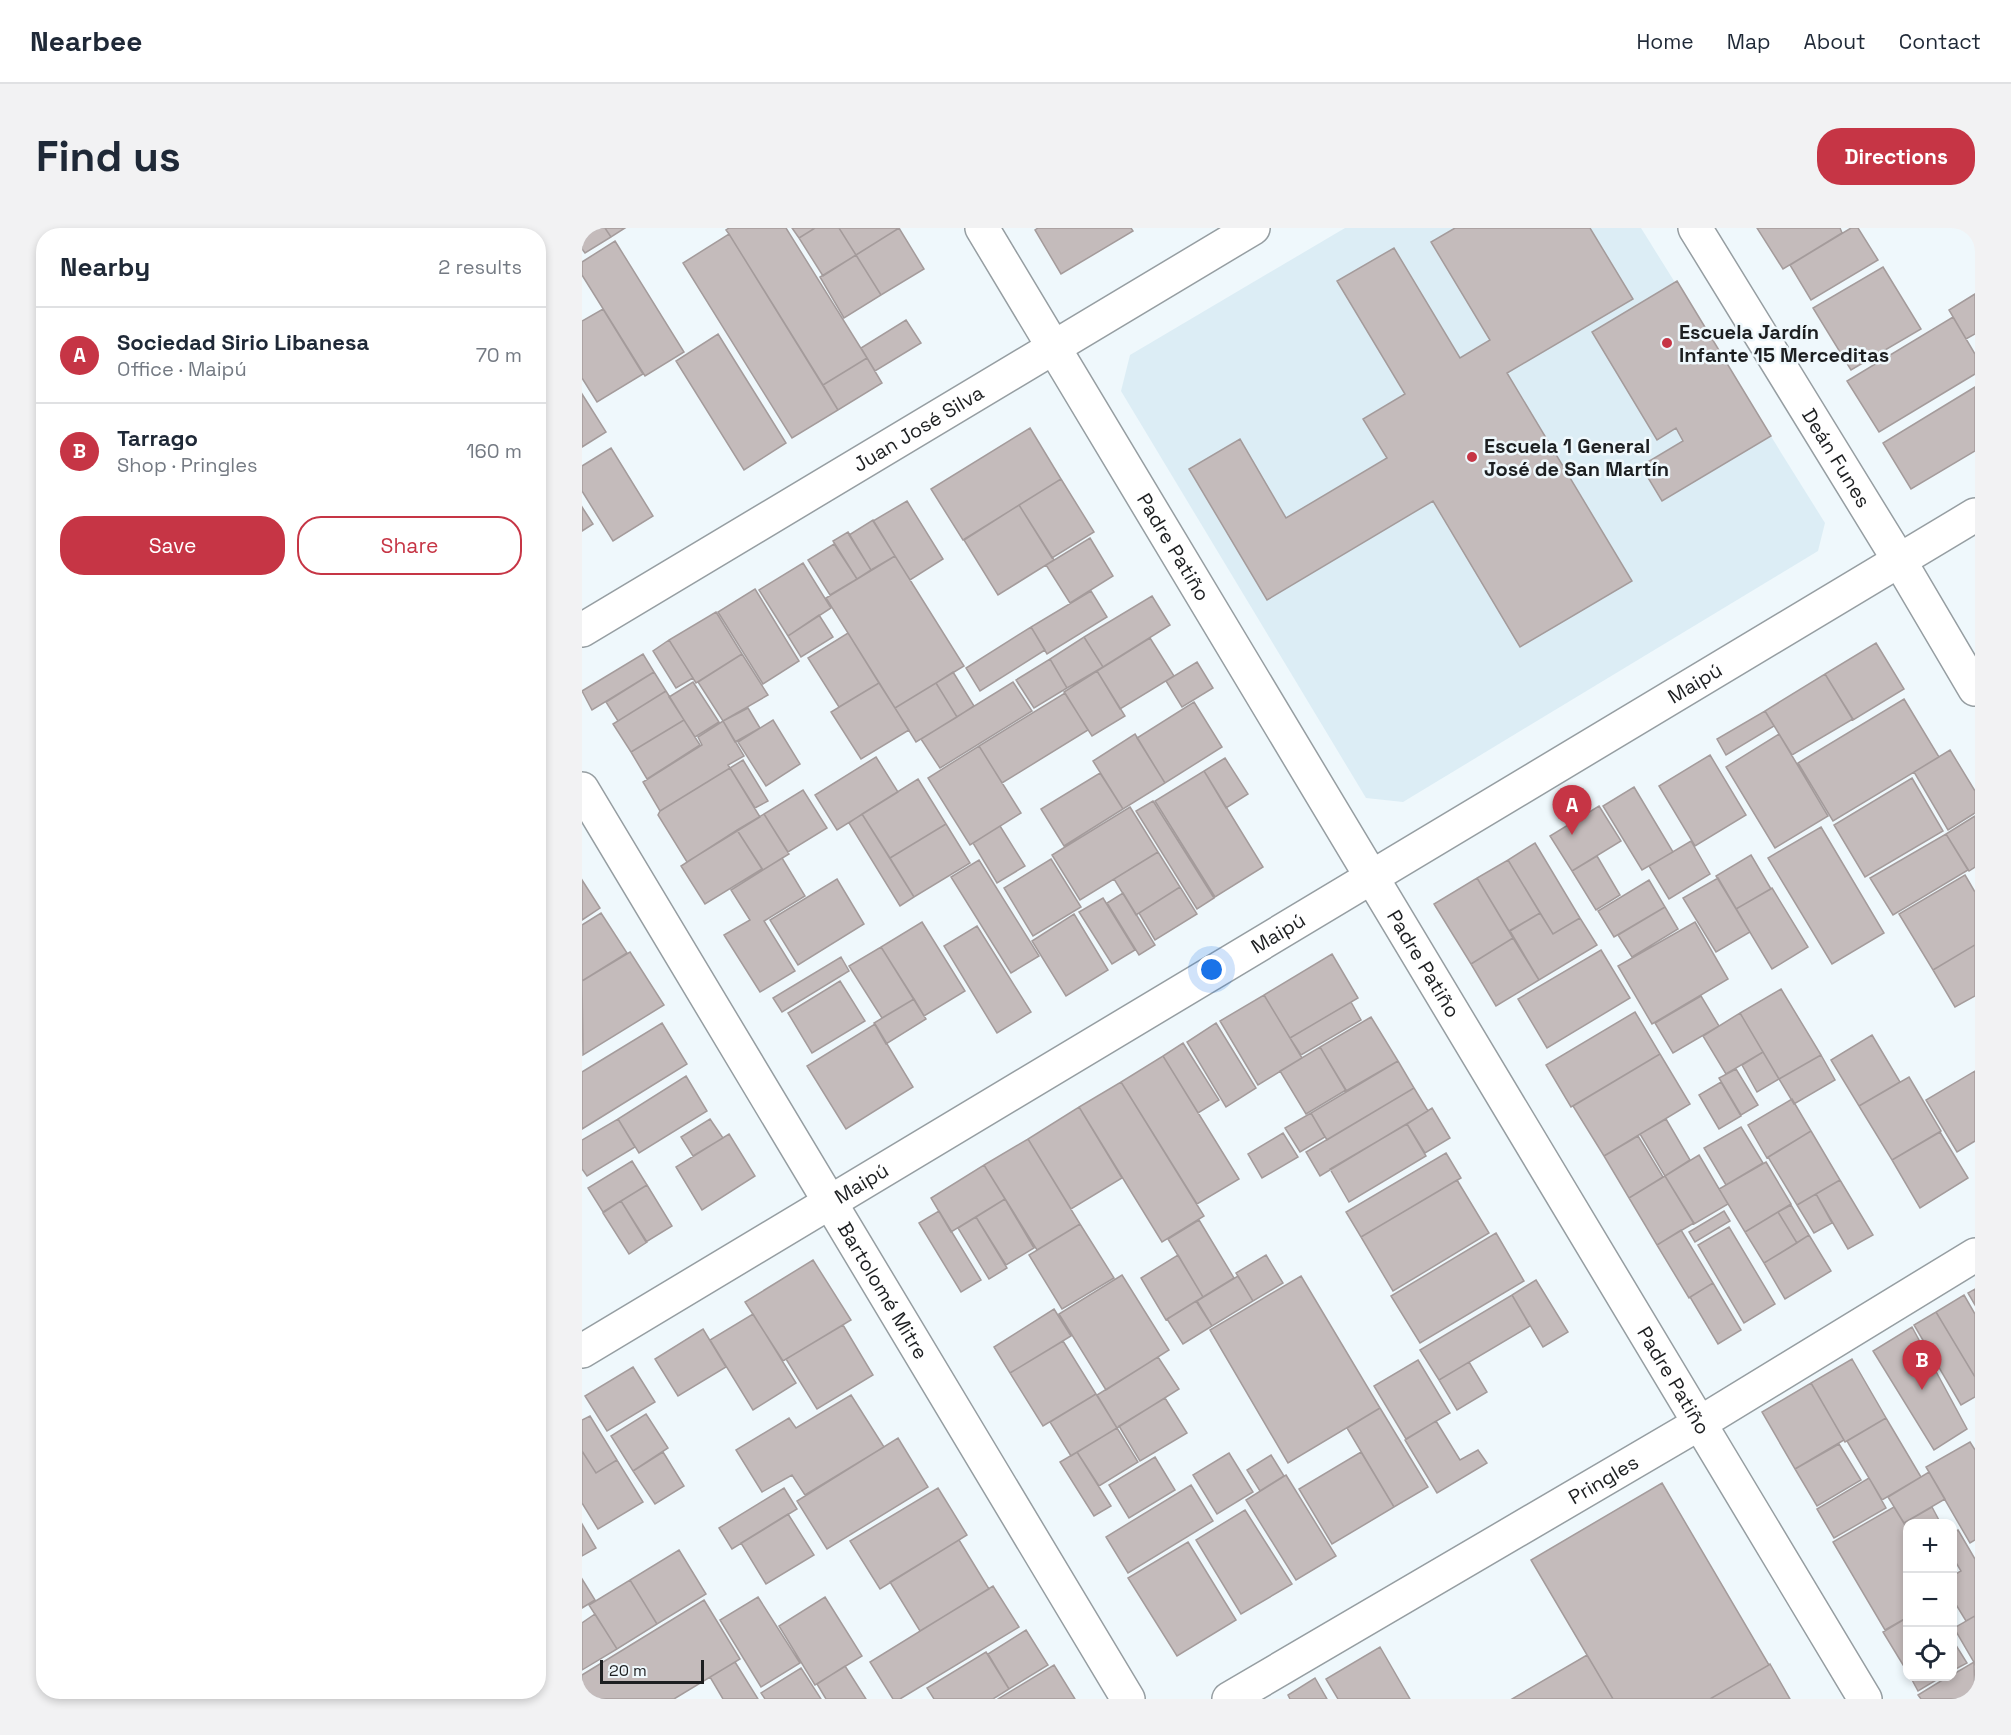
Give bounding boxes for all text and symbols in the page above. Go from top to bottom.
text: Nearbee [30,23,142,59]
text: Home [1636,28,1694,55]
text: Map [1727,28,1771,55]
text: About [1804,28,1866,55]
text: Contact [1899,28,1981,55]
button: Directions [1817,128,1975,185]
text: Find us [36,130,181,183]
text: Nearby [60,250,150,284]
text: 2 results [438,254,522,280]
place label: Escuela Jardín Infante 15 Merceditas [1679,319,1889,368]
text: Sociedad Sirio Libanesa [117,328,369,356]
marker: Escuela Jardín Infante 15 Merceditas [1660,336,1674,350]
text: A [73,342,86,368]
text: 70 m [476,342,522,368]
text: Office · Maipú [117,356,247,382]
street label: Juan José Silva [848,379,988,478]
street label: Deán Funes [1796,404,1877,512]
text: Tarrago [117,424,198,452]
place label: Escuela 1 General José de San Martín [1484,433,1669,482]
text: B [73,438,86,464]
text: 160 m [466,438,522,464]
marker: Escuela 1 General José de San Martín [1465,450,1479,464]
text: Shop · Pringles [117,452,258,478]
street label: Padre Patiño [1131,488,1216,606]
button: Save [60,516,285,575]
button: Share [297,516,522,575]
street label: Maipú [1663,657,1727,709]
pin: A [1552,786,1592,835]
street label: Padre Patiño [1381,905,1466,1022]
street label: Maipú [1246,907,1310,959]
your location [1197,955,1226,984]
street label: Maipú [830,1157,893,1210]
street label: Bartolomé Mitre [832,1217,934,1364]
street label: Padre Patiño [1631,1322,1716,1439]
pin: B [1902,1340,1942,1390]
street label: Pringles [1564,1449,1643,1510]
map controls [1903,1519,1957,1681]
button: + [1903,1519,1957,1573]
button: − [1903,1573,1957,1627]
button: locate [1903,1627,1957,1681]
scale bar [600,1657,704,1684]
text: 20 m [609,1660,647,1681]

